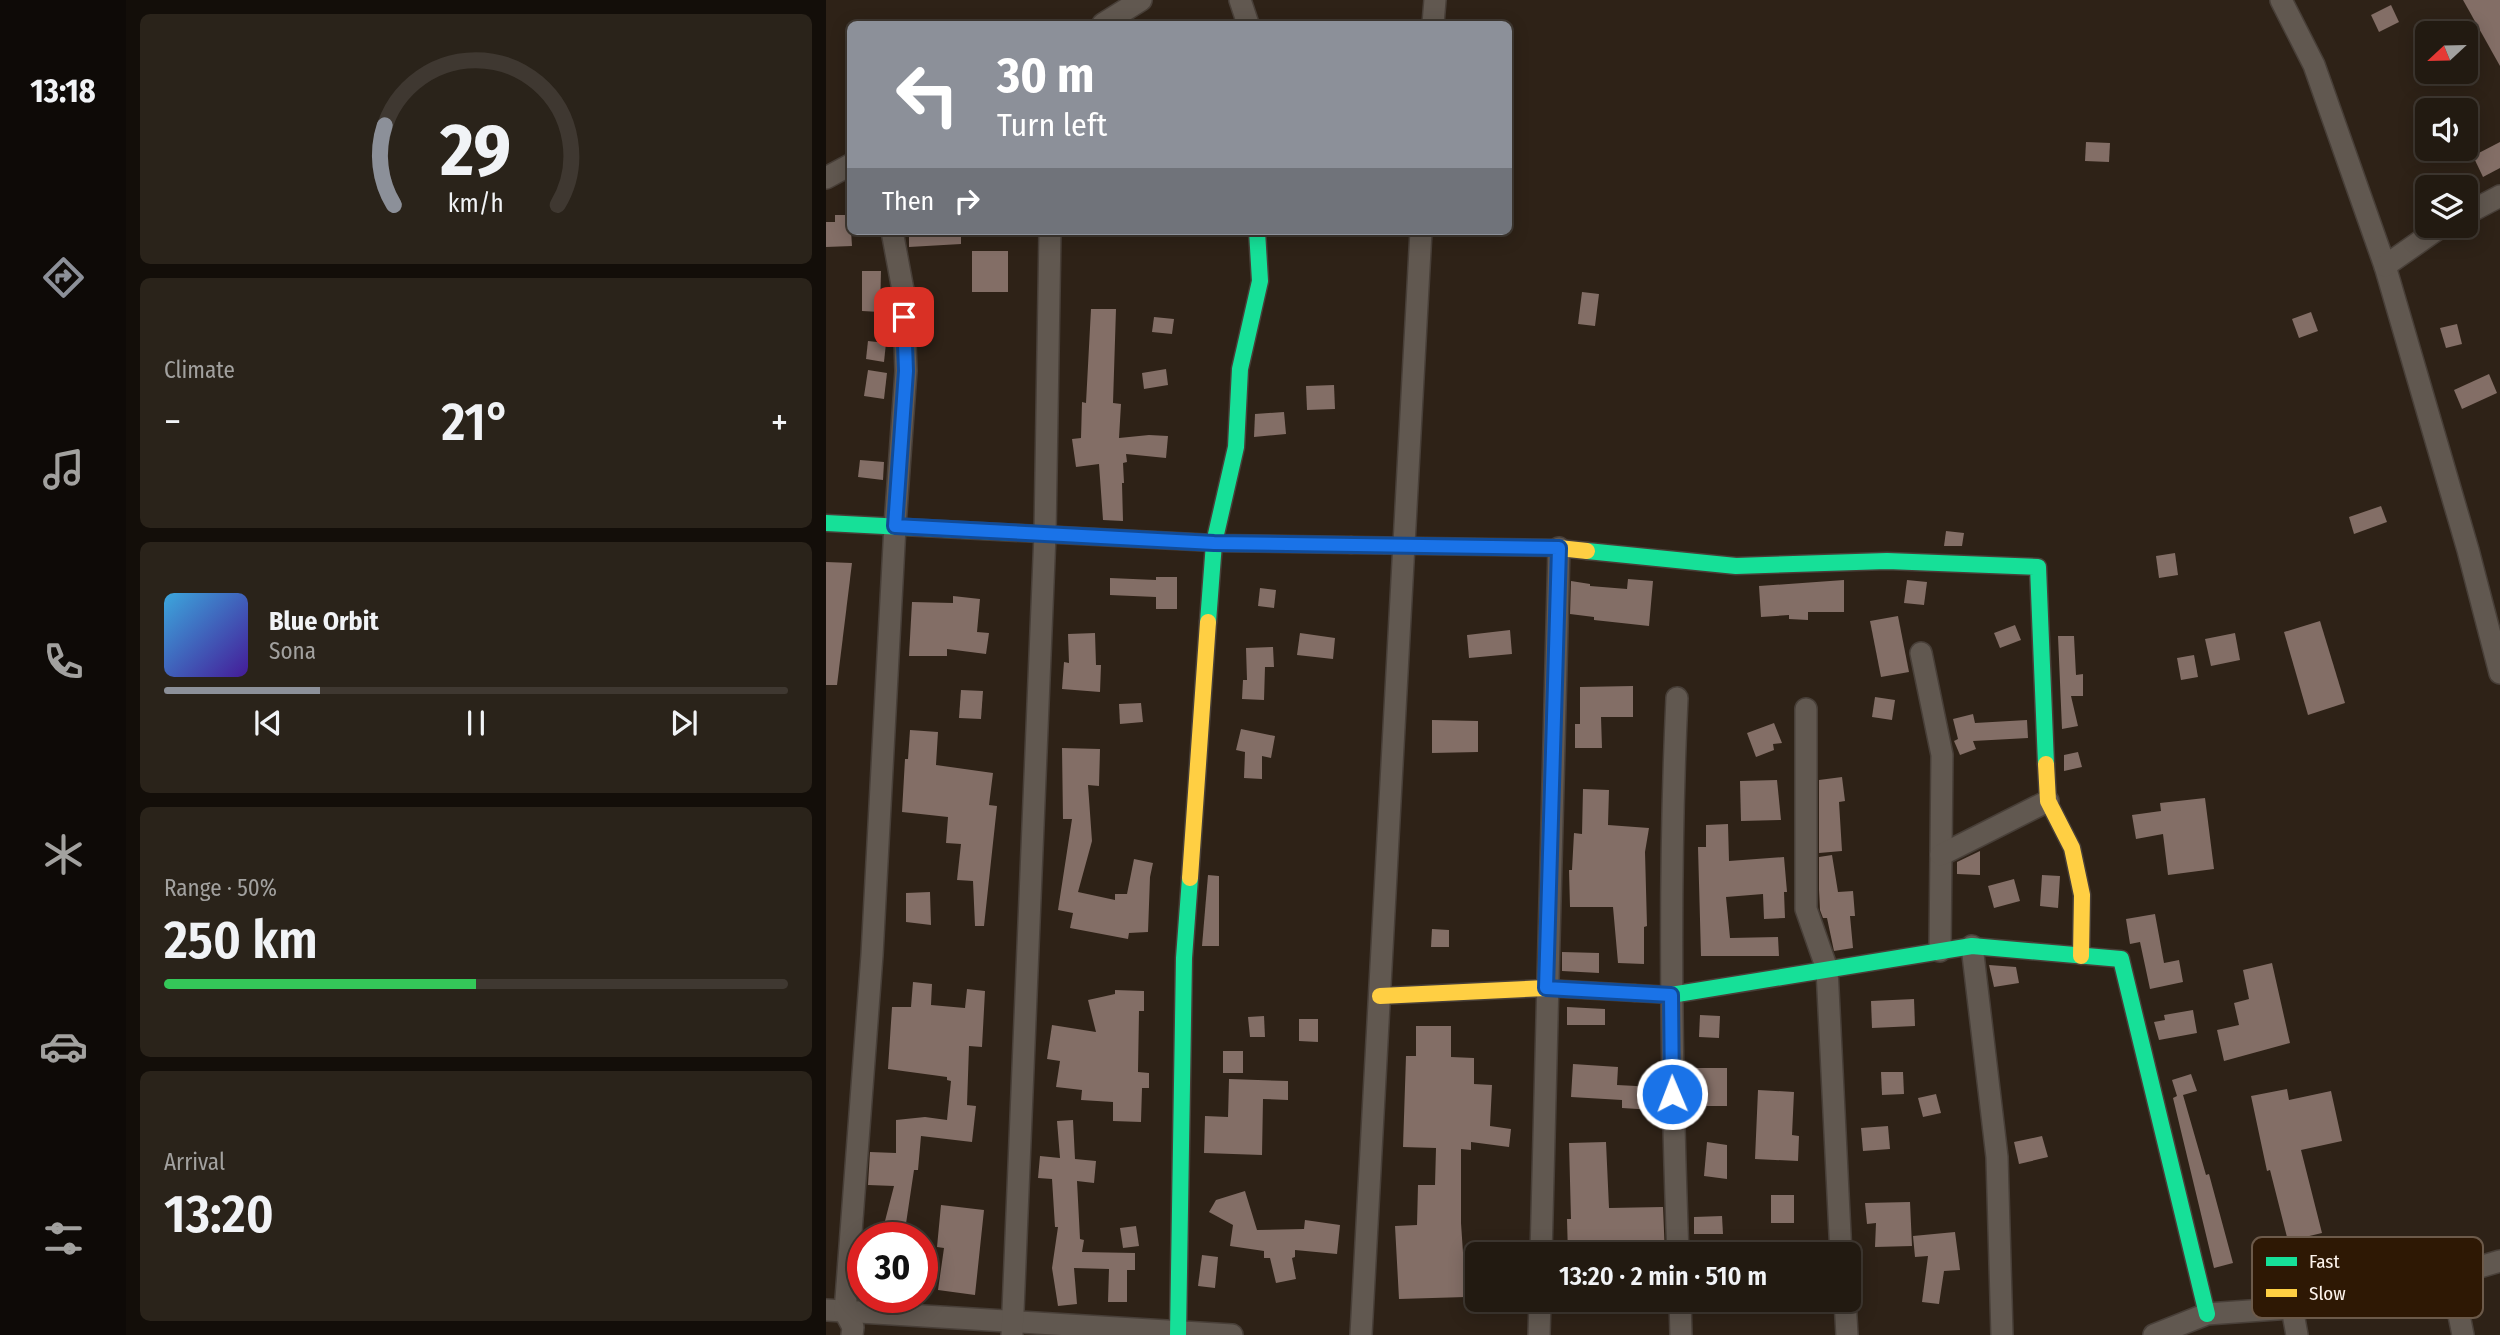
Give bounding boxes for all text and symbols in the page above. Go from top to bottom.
north arrow [2415,21,2478,84]
map controls [2415,21,2478,238]
text: 30 m [997,46,1095,105]
icon: left [882,49,973,140]
text: 13:18 [30,72,96,110]
button: sound [2415,98,2478,161]
text: Turn left [997,106,1107,144]
text: 29 [440,107,511,194]
button: layers [2415,175,2478,238]
icon: right [948,182,986,220]
text: Then [882,186,934,217]
text: km/h [448,189,504,219]
icon: directions [39,253,88,302]
pin [874,287,934,347]
icon: arrive [885,298,923,336]
text: Climate [164,356,235,384]
text: 21° [441,391,510,454]
text: − [164,399,181,445]
text: + [771,399,788,445]
icon: music [39,445,88,494]
text: Blue Orbit [269,606,379,637]
icon: phone [39,637,88,686]
text: Sona [269,637,316,665]
icon: previous [249,704,287,742]
icon: pause [457,704,495,742]
icon: next [665,704,703,742]
icon: climate [39,830,88,879]
text: Range · 50% [164,874,277,902]
text: 250 km [164,909,318,972]
icon: car [39,1022,88,1071]
position arrow [1635,1057,1709,1131]
text: Arrival [164,1148,225,1176]
text: 13:20 [164,1183,274,1246]
icon: filters [39,1214,88,1263]
speed limit sign: 30 [847,1222,938,1313]
legend [2252,1237,2483,1318]
text: Fast [2309,1250,2340,1273]
text: 13:20 · 2 min · 510 m [1559,1261,1767,1292]
text: Slow [2309,1282,2346,1305]

